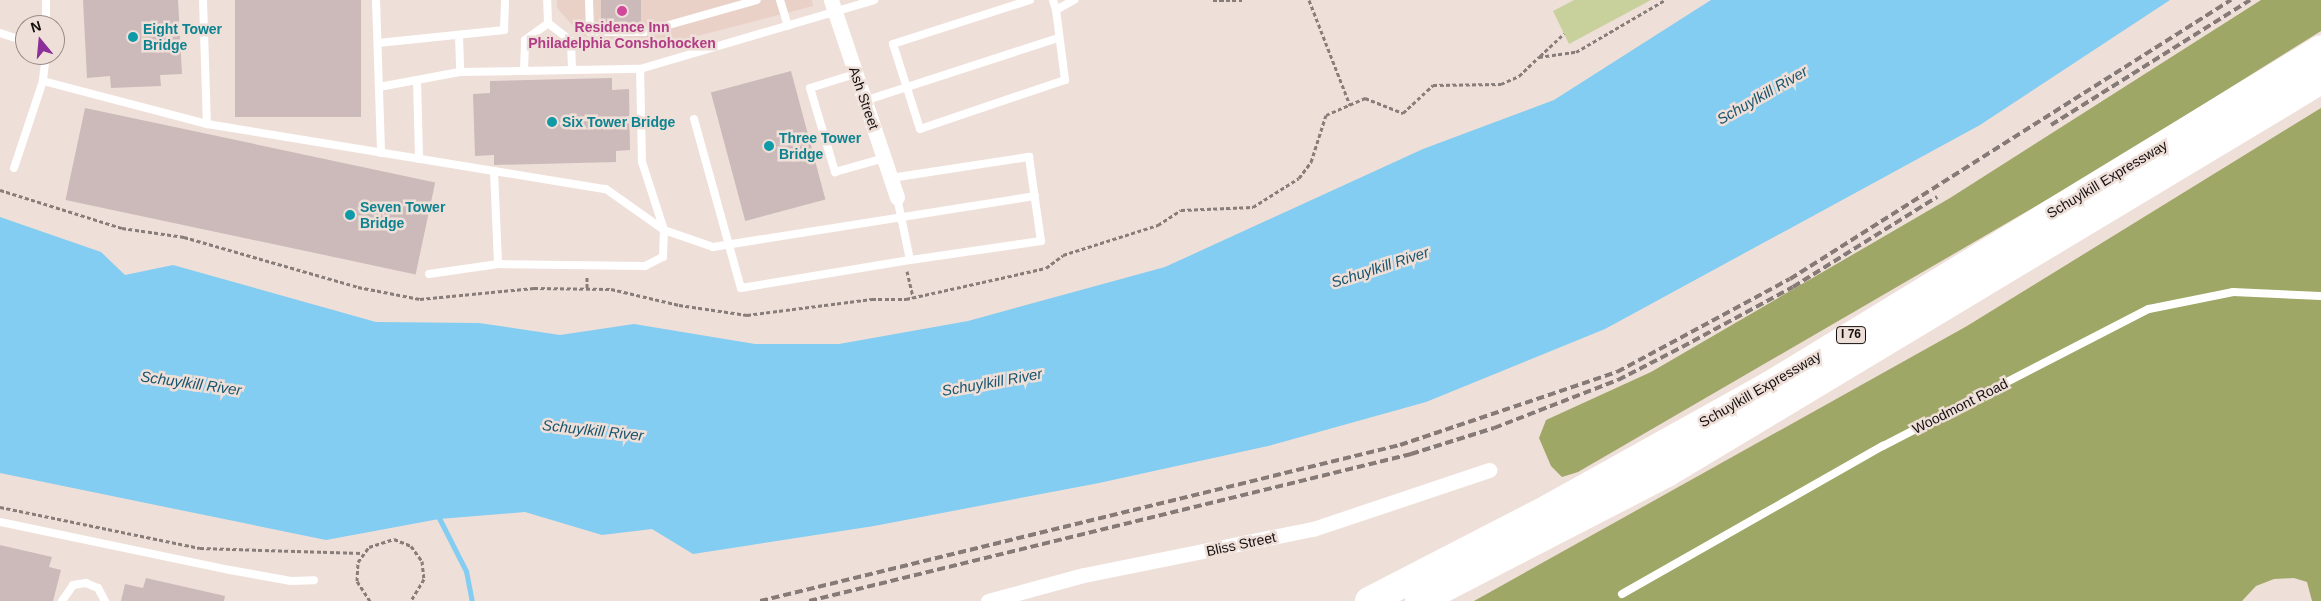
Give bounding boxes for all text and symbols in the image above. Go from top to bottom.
marker: Residence Inn Philadelphia Conshohocken [616,5,628,17]
north arrow [15,15,65,65]
text: N [29,17,43,36]
place label: Residence Inn Philadelphia Conshohocken [528,19,716,52]
place label: Eight Tower Bridge [143,21,222,54]
marker: Eight Tower Bridge [127,31,139,43]
water label: Schuylkill River [1713,62,1811,128]
street label: Ash Street [845,64,883,132]
place label: Six Tower Bridge [562,114,675,130]
marker: Six Tower Bridge [546,116,558,128]
place label: Three Tower Bridge [779,130,861,162]
street label: Schuylkill Expressway [2044,136,2170,222]
marker: Three Tower Bridge [763,140,775,152]
place label: Seven Tower Bridge [360,199,445,232]
marker: Seven Tower Bridge [344,209,356,221]
water label: Schuylkill River [1329,243,1431,291]
road number: I 76 [1835,326,1867,344]
street label: Schuylkill Expressway [1696,347,1824,431]
water label: Schuylkill River [940,364,1044,400]
water label: Schuylkill River [139,367,243,399]
street label: Woodmont Road [1909,375,2011,437]
water label: Schuylkill River [541,416,645,444]
street label: Bliss Street [1205,528,1277,560]

